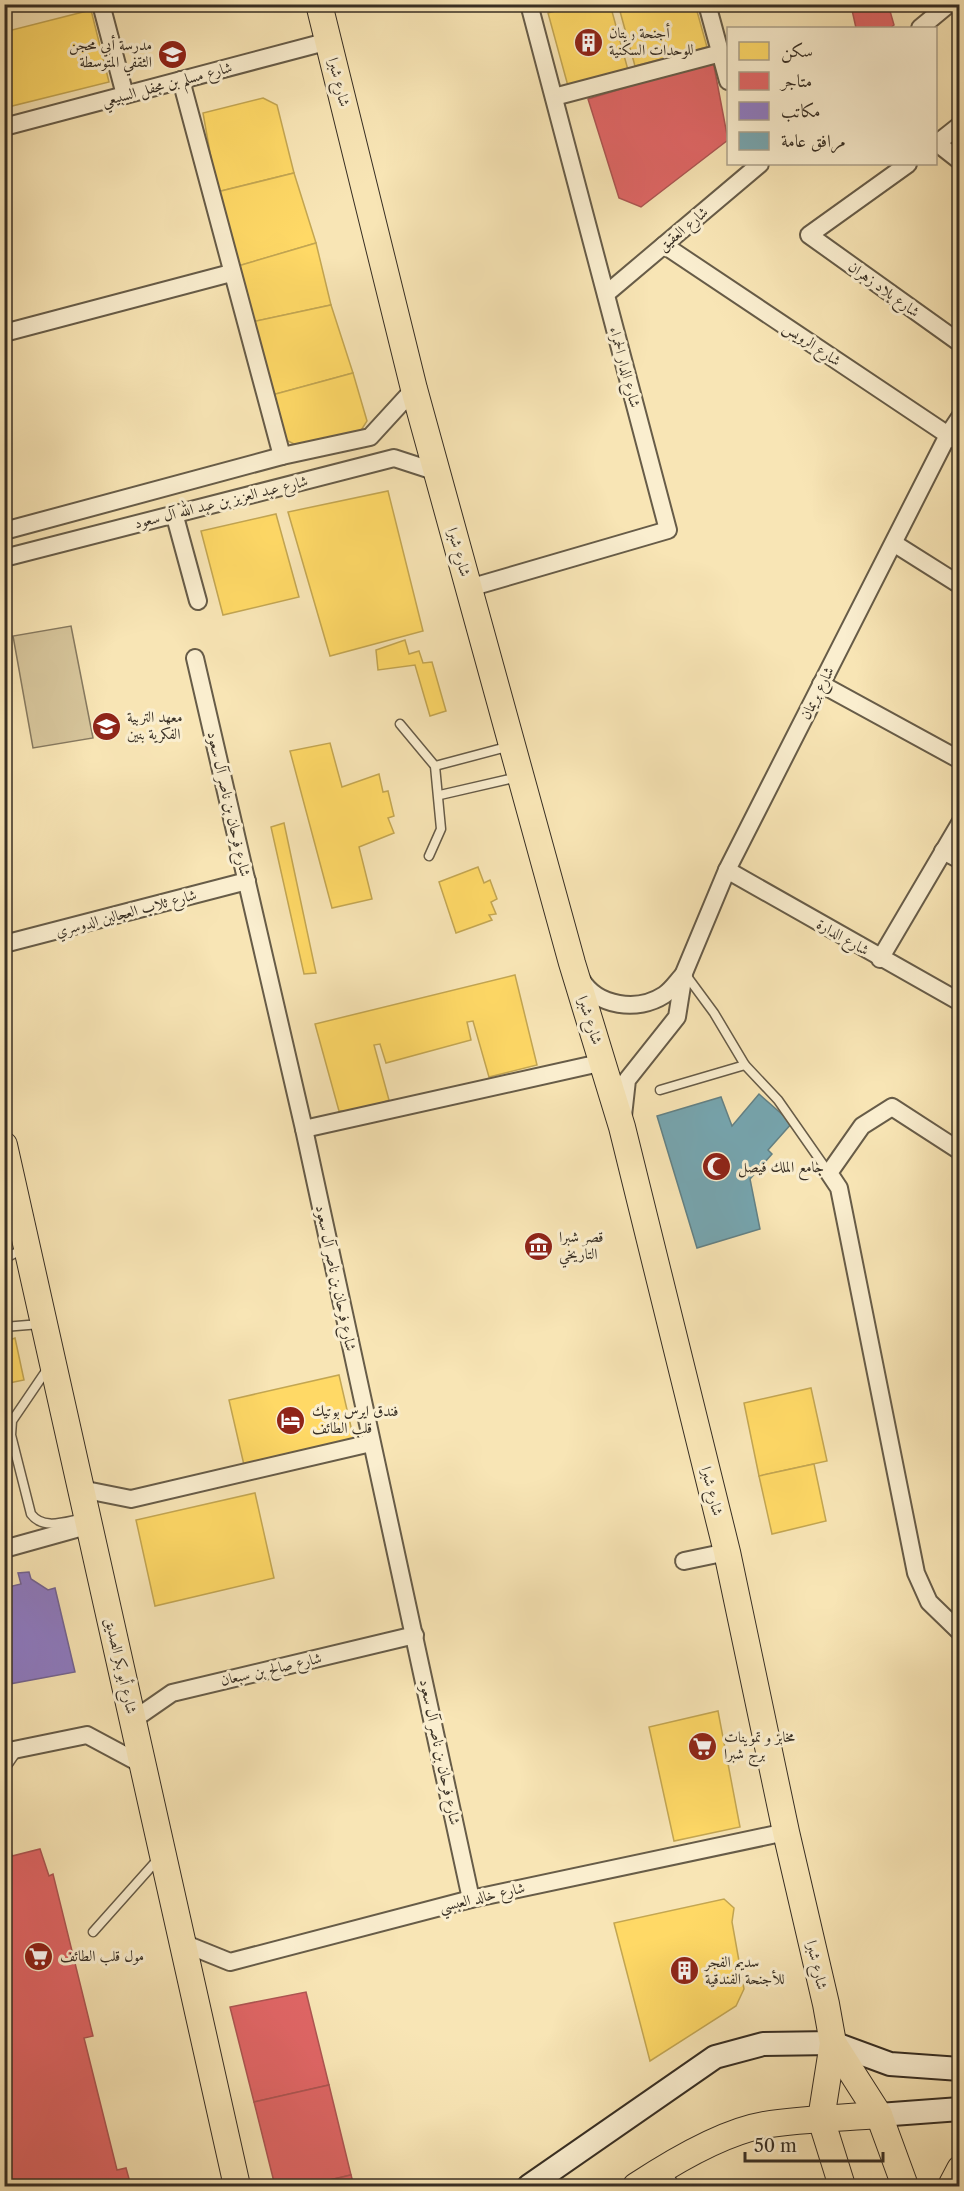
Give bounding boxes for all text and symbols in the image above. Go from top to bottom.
place label: أجنحة ريتان للوحدات السكنية [609,22,694,59]
building icon: أجنحة ريتان للوحدات السكنية [572,26,604,58]
legend [727,27,937,165]
place label: مدرسة أبي محجن الثقفي المتوسطة [69,34,152,76]
school or university icon: مدرسة أبي محجن الثقفي المتوسطة [157,38,189,70]
text: سكن [781,40,813,63]
street label: شارع شبرا [320,55,355,109]
street label: شارع مسلم بن مجفل السبيعي [100,57,236,116]
text: متاجر [779,70,812,92]
text: مكاتب [781,100,821,122]
text: مرافق عامة [781,130,846,154]
street label: شارع العقيق [654,202,714,258]
street label: شارع بلاد زهران [842,256,924,324]
street label: شارع الرويس [777,317,845,373]
street label: شارع الدار الحمراء [602,324,645,410]
street label: شارع عبد العزيز بن عبد الله آل سعود [132,469,311,536]
street label: شارع شبرا [440,525,476,580]
street label: شارع بريمان [795,663,842,724]
place label: معهد التربية الفكرية بنين [127,707,183,744]
school or university icon: معهد التربية الفكرية بنين [90,710,122,742]
street label: شارع فرحان بن ناصر آل سعود [200,729,255,879]
street label: شارع ثلاب العجالين الدوسري [53,884,200,944]
street label: شارع الدارة [812,914,873,963]
street label: شارع شبرا [570,993,607,1048]
mosque icon: جامع الملك فيصل [701,1151,733,1183]
place label: جامع الملك فيصل [738,1157,824,1181]
street label: شارع فرحان بن ناصر آل سعود [308,1203,361,1353]
place label: قصر شبرا التاريخي [559,1227,603,1268]
museum icon: قصر شبرا التاريخي [522,1230,554,1262]
place label: فندق ايرس بوتيك قلب الطائف [312,1401,398,1438]
hotel icon: فندق ايرس بوتيك قلب الطائف [275,1404,307,1436]
street label: شارع شبرا [693,1464,728,1518]
street label: شارع أبو بكر الصديق [97,1616,143,1717]
street label: شارع صالح بن سبعان [218,1648,324,1694]
street label: شارع فرحان بن ناصر آل سعود [412,1677,465,1827]
place label: مخابز و تموينات برج شبرا [724,1727,795,1767]
supermarket icon: مخابز و تموينات برج شبرا [687,1730,719,1762]
street label: شارع خالد العبسي [437,1877,528,1921]
street label: شارع شبرا [799,1938,832,1992]
supermarket icon: مول قلب الطائف [23,1940,55,1972]
place label: مول قلب الطائف [60,1946,144,1966]
place label: سديم الفجر للأجنحة الفندقية [703,1952,785,1988]
building icon: سديم الفجر للأجنحة الفندقية [668,1955,700,1987]
scale bar [745,2125,883,2163]
text: 50 m [754,2135,797,2157]

